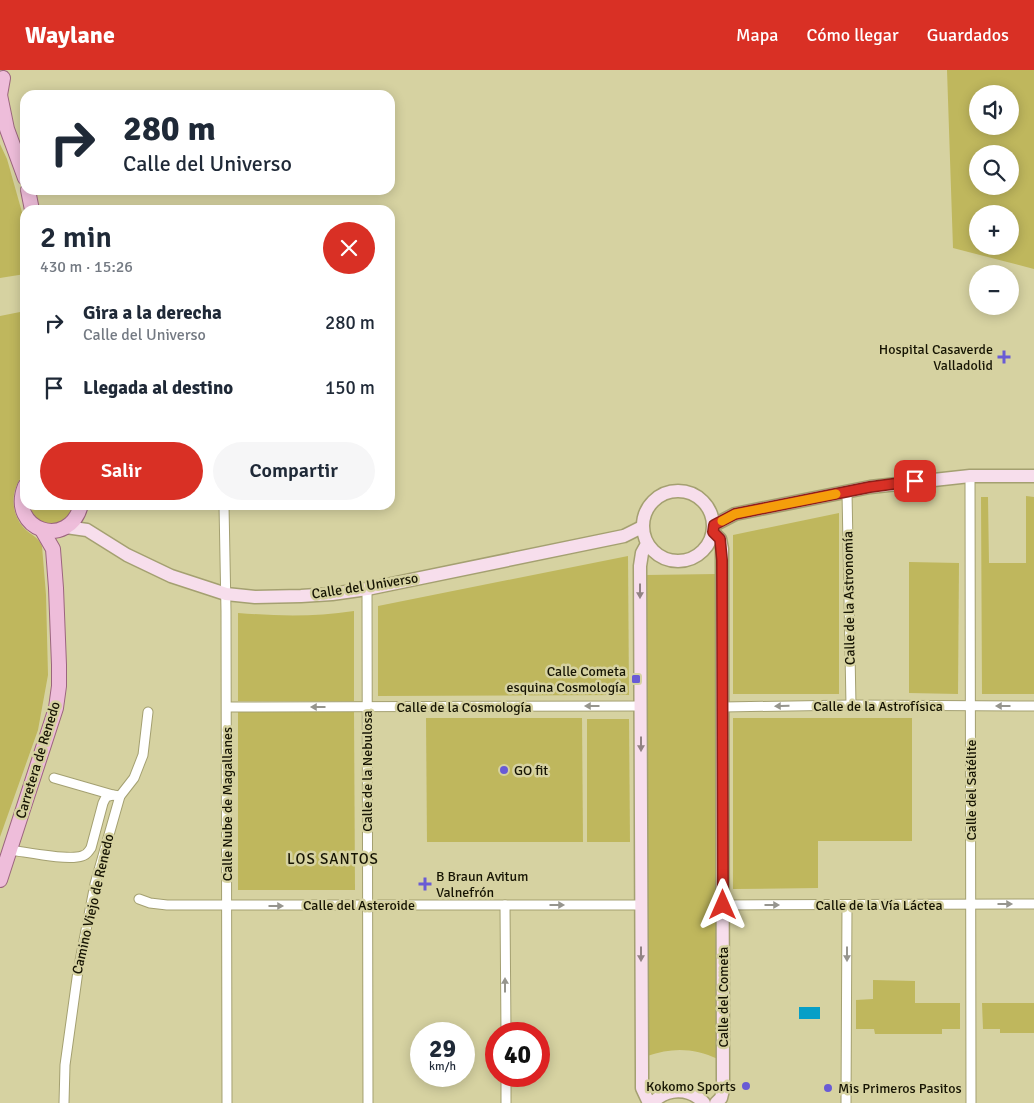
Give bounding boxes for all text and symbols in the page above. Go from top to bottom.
text: Waylane [25,20,115,50]
text: Mapa [736,24,778,46]
text: Cómo llegar [806,24,899,46]
text: Guardados [927,24,1009,46]
map controls [969,85,1019,315]
button: sound [969,85,1019,135]
text: 280 m [123,107,216,150]
icon: right [40,110,105,175]
button: search [969,145,1019,195]
text: Calle del Universo [123,150,292,177]
button: + [969,205,1019,255]
text: 2 min [40,219,112,256]
button: close [323,222,375,274]
text: 430 m · 15:26 [40,257,133,277]
button: − [969,265,1019,315]
text: Gira a la derecha [83,301,222,325]
icon: right [40,309,68,337]
text: 280 m [325,311,375,335]
text: Calle del Universo [83,325,206,345]
place label: Hospital Casaverde Valladolid [879,341,993,374]
marker: Hospital Casaverde Valladolid [997,350,1011,364]
icon: arrive [40,374,68,402]
text: Llegada al destino [83,376,233,400]
text: 150 m [325,376,375,400]
button: Salir [40,442,203,500]
button: Compartir [213,442,375,500]
pin [894,460,936,502]
icon: arrive [901,467,929,495]
street label: Calle de la Astronomía [839,531,859,665]
street label: Calle del Universo [311,569,419,603]
one-way arrow [636,583,644,599]
place label: Calle Cometa esquina Cosmología [507,663,626,696]
marker: Calle Cometa esquina Cosmología [630,673,642,685]
street label: Calle de la Astrofísica [813,698,943,715]
street label: Carretera de Renedo [12,699,64,821]
street label: Calle de la Cosmología [397,699,531,716]
one-way arrow [584,702,600,710]
one-way arrow [774,702,790,710]
one-way arrow [994,702,1010,710]
one-way arrow [310,703,326,711]
street label: Calle de la Nebulosa [359,710,376,832]
street label: Calle Nube de Magallanes [219,727,236,881]
one-way arrow [637,737,645,753]
street label: Calle del Satélite [963,739,980,841]
place label: GO fit [514,762,548,779]
marker: GO fit [498,764,510,776]
street label: Camino Viejo de Renedo [69,832,117,976]
district label: LOS SANTOS [287,850,379,868]
place label: B Braun Avitum Valnefrón [436,868,528,901]
marker: B Braun Avitum Valnefrón [418,877,432,891]
position arrow [696,878,748,930]
street label: Calle del Asteroide [303,897,415,914]
street label: Calle de la Vía Láctea [816,897,943,914]
one-way arrow [997,900,1013,908]
one-way arrow [549,901,565,909]
one-way arrow [764,901,780,909]
one-way arrow [269,902,285,910]
one-way arrow [637,946,645,962]
one-way arrow [843,946,851,962]
street label: Calle del Cometa [715,947,732,1047]
one-way arrow [501,977,509,993]
speed limit sign: 40 [485,1022,550,1087]
text: 29 [429,1033,456,1064]
text: km/h [429,1059,456,1074]
place label: Kokomo Sports [646,1078,736,1095]
marker: Kokomo Sports [740,1080,752,1092]
place label: Mis Primeros Pasitos [838,1080,962,1097]
marker: Mis Primeros Pasitos [822,1082,834,1094]

